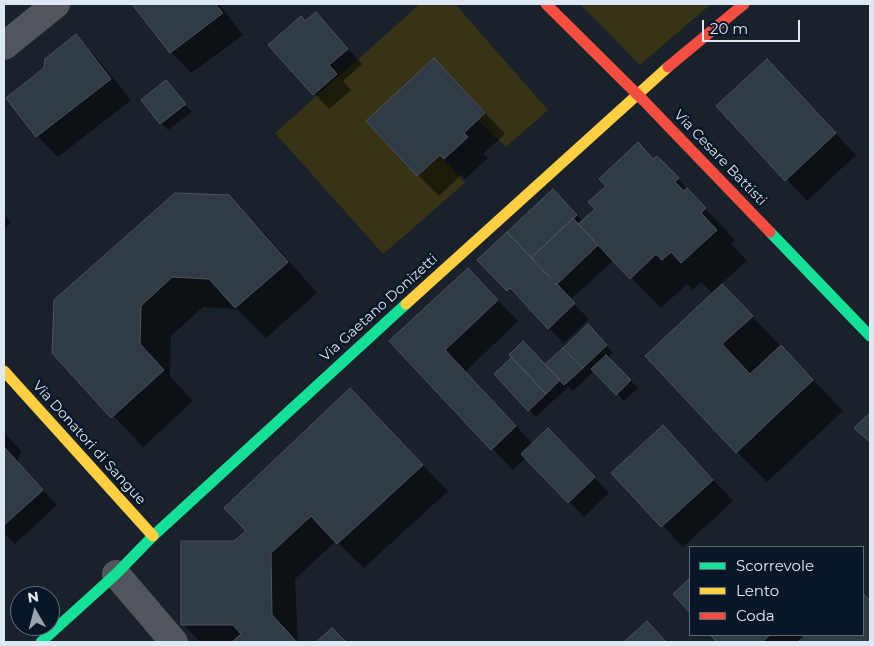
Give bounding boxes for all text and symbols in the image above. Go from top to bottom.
scale bar [704,10,802,42]
text: 20 m [710,19,748,38]
street label: Via Cesare Battisti [670,107,770,209]
street label: Via Gaetano Donizetti [317,251,441,365]
street label: Via Donatori di Sangue [29,378,149,508]
legend [689,546,864,636]
text: Scorrevole [736,556,814,575]
text: Lento [736,581,779,600]
north arrow [10,586,60,636]
text: N [26,587,40,607]
text: Coda [736,606,775,625]

